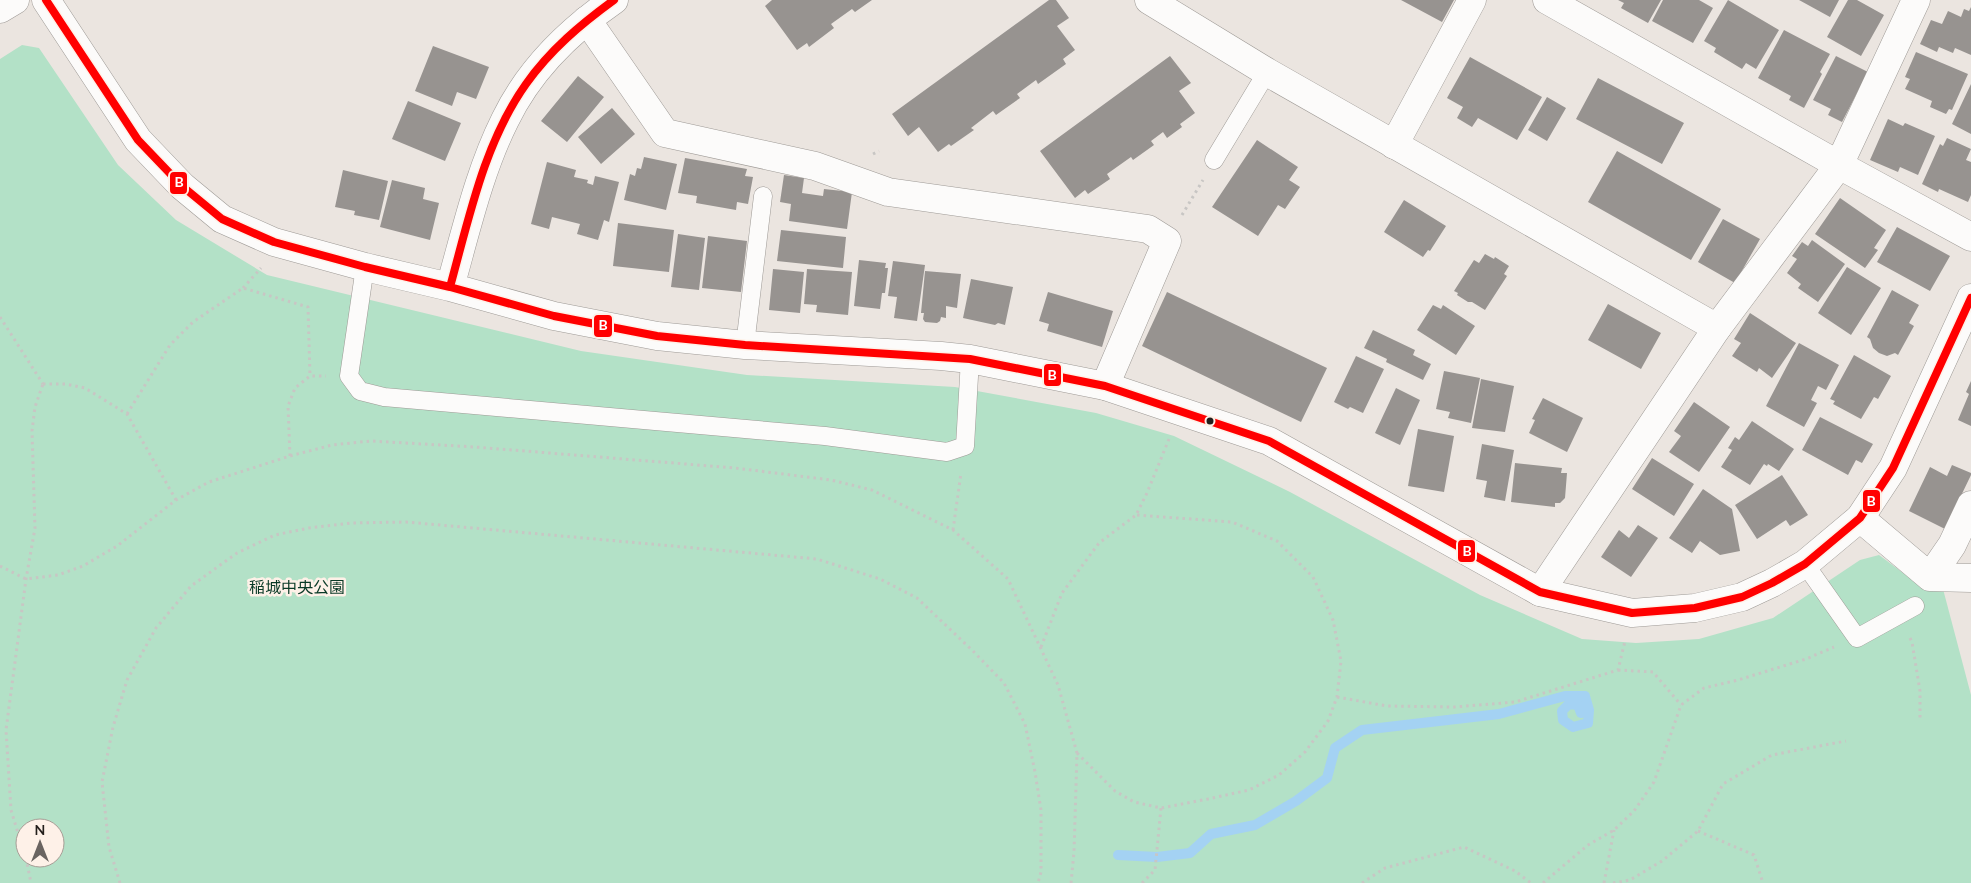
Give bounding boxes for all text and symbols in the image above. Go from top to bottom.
line badge: B [169,171,188,195]
text: B [174,173,184,190]
line badge: B [593,314,613,338]
text: B [598,316,608,333]
line badge: B [1043,363,1062,387]
text: B [1047,366,1057,383]
unlabelled marker [1205,416,1215,426]
line badge: B [1862,489,1881,513]
text: B [1866,492,1876,509]
line badge: B [1457,539,1476,563]
text: B [1462,542,1472,559]
park label: 稲城中央公園 [249,577,345,596]
north arrow [15,818,65,868]
text: N [35,821,45,838]

